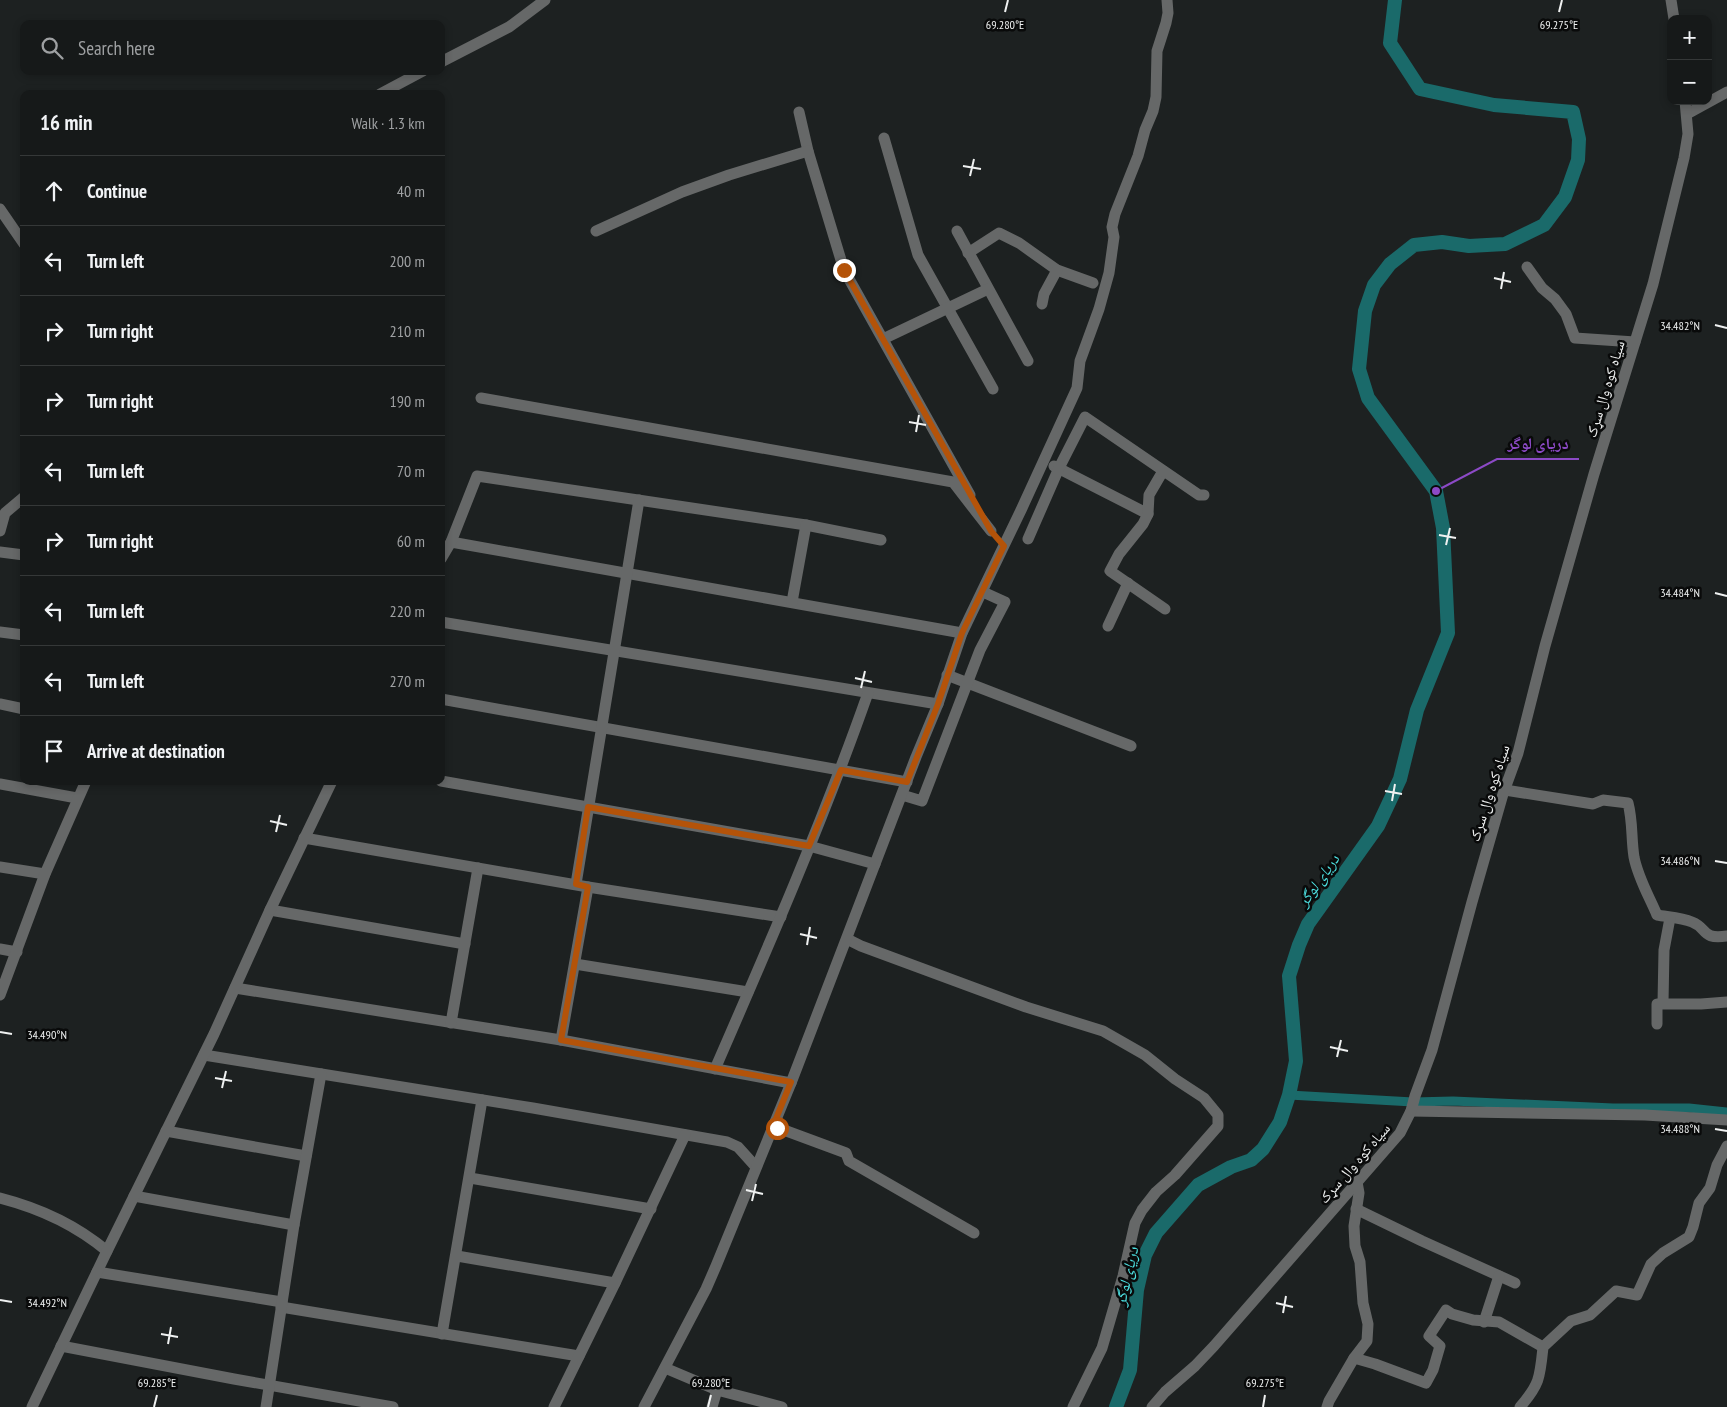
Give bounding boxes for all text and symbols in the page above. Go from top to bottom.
map controls [1667,15,1712,105]
button: + [1667,15,1712,60]
text: 69.280°E [986,17,1024,32]
text: 69.275°E [1540,17,1578,32]
search box [20,20,445,75]
icon: search [38,34,66,62]
text: Search here [78,36,155,60]
button: − [1667,60,1712,105]
text: 16 min [40,109,92,136]
text: Walk · 1.3 km [351,113,425,133]
icon: ahead [40,177,68,205]
text: Continue [87,179,147,203]
text: 40 m [397,181,425,201]
icon: left [40,247,68,275]
text: Turn left [87,249,144,273]
text: 200 m [390,251,425,271]
route end [833,259,856,282]
icon: right [40,317,68,345]
text: 34.482°N [1660,318,1700,333]
text: Turn right [87,319,153,343]
text: 210 m [390,321,425,341]
street label: سیاه کوه وال سړک [1581,338,1630,440]
icon: right [40,387,68,415]
text: Turn right [87,389,153,413]
text: 190 m [390,391,425,411]
callout: دریای لوگر [1497,428,1579,459]
text: دریای لوگر [1506,433,1569,453]
icon: left [40,457,68,485]
text: Turn left [87,459,144,483]
text: 70 m [397,461,425,481]
icon: right [40,527,68,555]
text: Turn right [87,529,153,553]
text: 60 m [397,531,425,551]
text: 34.484°N [1660,585,1700,600]
icon: left [40,597,68,625]
text: Turn left [87,599,144,623]
text: 220 m [390,601,425,621]
icon: left [40,667,68,695]
text: Turn left [87,669,144,693]
text: 270 m [390,671,425,691]
icon: arrive [40,737,68,765]
text: Arrive at destination [87,739,225,763]
street label: سیاه کوه وال سړک [1464,742,1515,844]
water label: دریای لوگر [1292,850,1344,912]
text: 34.486°N [1660,853,1700,868]
text: 34.490°N [27,1027,67,1042]
route start [766,1117,789,1140]
street label: سیاه کوه وال سړک [1314,1119,1395,1208]
text: 34.488°N [1660,1121,1700,1136]
water label: دریای لوگر [1109,1244,1144,1308]
text: 34.492°N [27,1295,67,1310]
text: 69.285°E [138,1375,176,1390]
text: 69.280°E [692,1375,730,1390]
text: 69.275°E [1246,1375,1284,1390]

